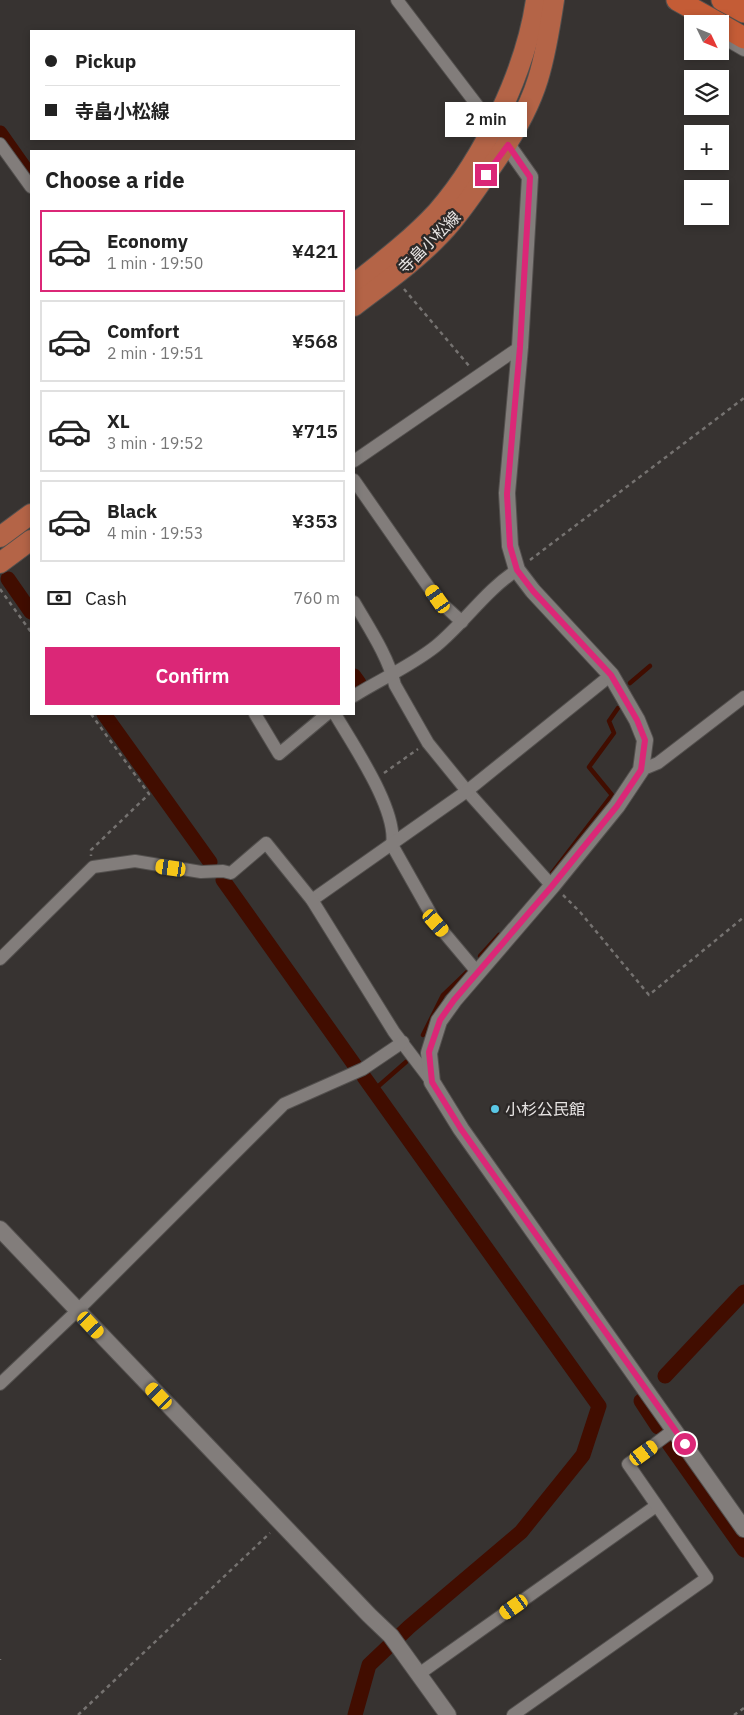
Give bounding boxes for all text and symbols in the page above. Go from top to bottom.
north arrow [684,15,729,60]
map controls [684,15,729,225]
text: Pickup [75,49,136,73]
button: layers [684,70,729,115]
text: 寺畠小松線 [75,99,170,123]
callout: 2 min [445,102,527,138]
text: 2 min [465,109,507,129]
button: + [684,125,729,170]
route end [475,164,497,186]
text: Choose a ride [45,165,185,194]
button: − [684,180,729,225]
street label: 寺畠小松線 [394,207,464,277]
icon: car [47,229,92,274]
text: Economy [107,229,188,253]
text: ¥421 [292,239,338,263]
text: 1 min · 19:50 [107,253,203,273]
icon: car [47,319,92,364]
text: Comfort [107,319,180,343]
text: ¥568 [292,329,338,353]
text: 2 min · 19:51 [107,343,203,363]
icon: car [47,409,92,454]
text: XL [107,409,130,433]
text: ¥715 [292,419,338,443]
text: 3 min · 19:52 [107,433,203,453]
icon: car [47,499,92,544]
text: Black [107,499,157,523]
text: ¥353 [292,509,338,533]
text: 4 min · 19:53 [107,523,203,543]
car [423,582,452,616]
icon: cash [45,584,73,612]
text: Cash [85,586,127,610]
text: 760 m [293,588,340,608]
button: Confirm [45,647,340,705]
car [155,858,186,878]
car [420,907,451,939]
place label: 小杉公民館 [505,1099,585,1119]
marker: 小杉公民館 [489,1103,501,1115]
car [75,1309,106,1341]
car [143,1380,174,1412]
route start [674,1433,696,1455]
car [627,1438,660,1468]
car [497,1592,530,1622]

